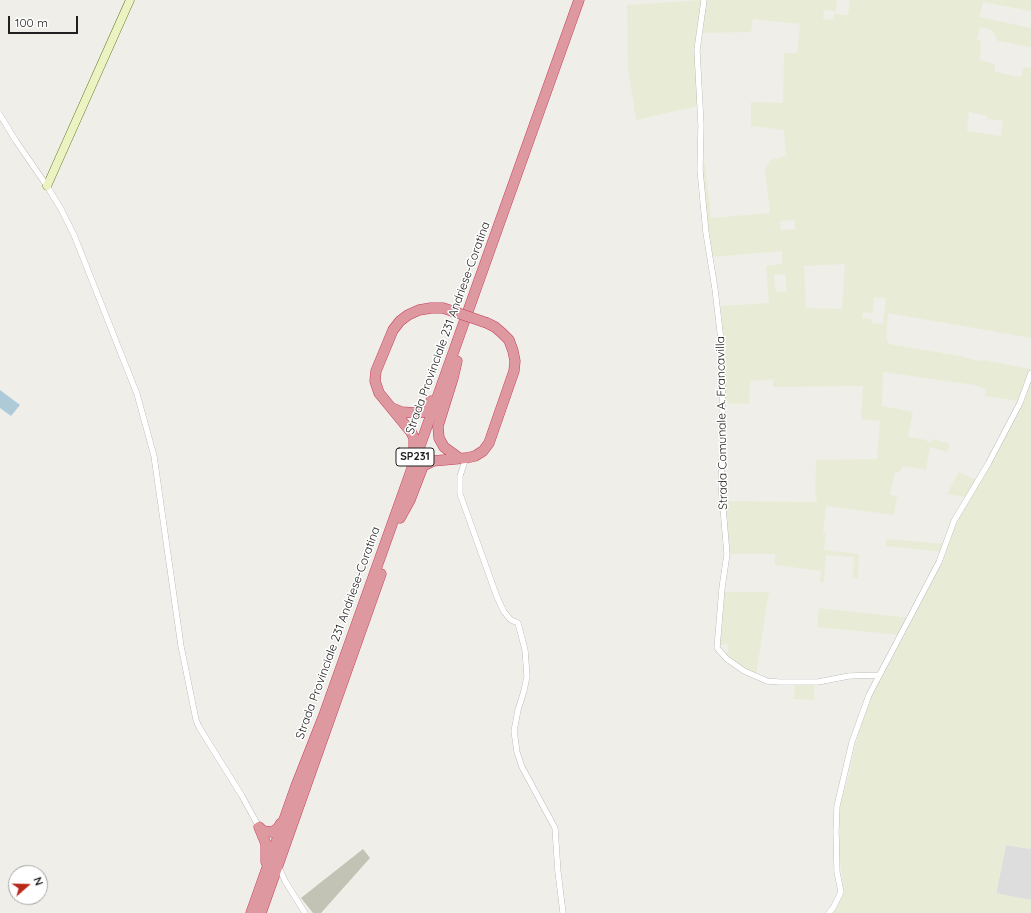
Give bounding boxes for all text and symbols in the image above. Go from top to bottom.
scale bar [10,8,80,34]
text: 100 m [15,15,48,30]
street label: Strada Provinciale 231 Andriese-Coratina [403,220,493,436]
street label: Strada Comunale A. Francavilla [713,336,731,510]
road number: SP231 [396,448,434,466]
street label: Strada Provinciale 231 Andriese-Coratina [293,525,383,741]
north arrow [8,865,48,905]
text: N [30,875,46,887]

